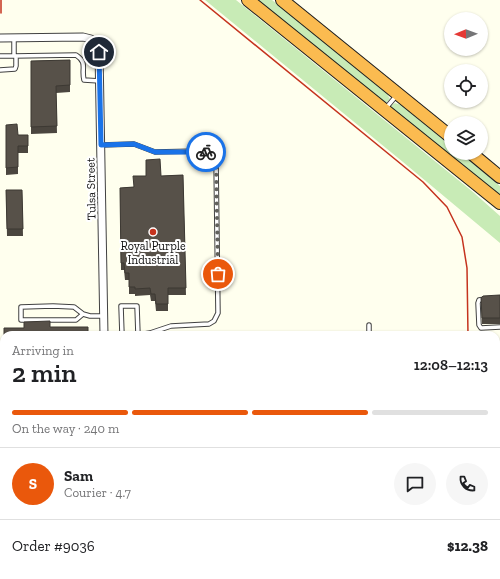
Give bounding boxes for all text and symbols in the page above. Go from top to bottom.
north arrow [444,12,488,56]
map controls [444,12,488,160]
pin [82,35,116,69]
icon: home [88,41,110,63]
button: locate [444,64,488,108]
button: layers [444,116,488,160]
courier [186,132,226,172]
icon: bike [195,141,217,163]
street label: Tulsa Street [83,157,99,221]
marker: Royal Purple Industrial [148,227,158,237]
place label: Royal Purple Industrial [120,239,186,267]
pin [201,257,235,291]
icon: bag [207,263,229,285]
text: Arriving in [12,343,74,358]
text: 12:08–12:13 [414,356,488,374]
text: 2 min [12,357,76,389]
text: On the way · 240 m [12,421,119,436]
button: chat [394,463,436,505]
button: phone [446,463,488,505]
text: Sam [64,467,93,485]
text: S [29,475,37,493]
text: Courier · 4.7 [64,485,131,500]
text: Order #9036 [12,537,95,555]
text: $12.38 [447,537,488,555]

